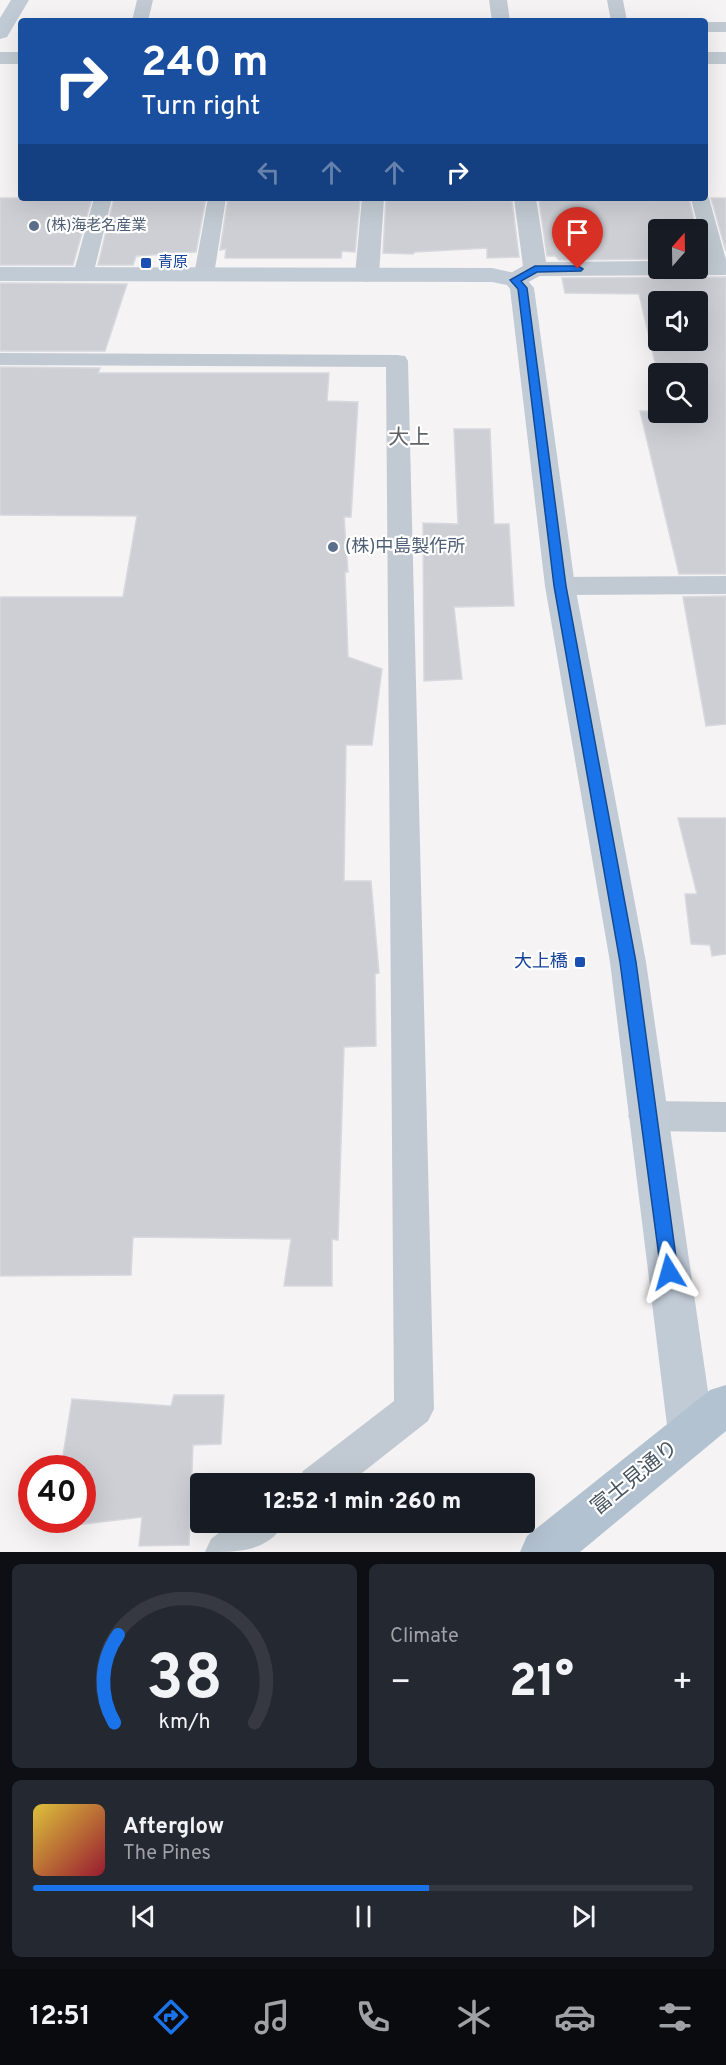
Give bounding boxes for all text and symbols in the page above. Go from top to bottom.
text: 240 m [141,38,269,91]
icon: right [42,42,120,120]
text: Turn right [141,90,260,124]
icon: left [252,156,285,189]
icon: ahead [315,156,348,189]
icon: ahead [378,156,411,189]
icon: right [441,156,474,189]
pin [552,207,603,269]
icon: arrive [561,216,594,249]
place label: (株)海老名産業 [46,217,146,236]
marker: (株)海老名産業 [27,219,41,233]
north arrow [648,219,708,279]
map controls [648,219,708,423]
place label: 青原 [158,254,188,273]
marker: 青原 [139,256,153,270]
button: sound [648,291,708,351]
button: search [648,363,708,423]
district label: 大上 [388,425,430,452]
place label: (株)中島製作所 [345,536,465,559]
marker: (株)中島製作所 [326,540,340,554]
place label: 大上橋 [514,951,568,974]
marker: 大上橋 [573,955,587,969]
position arrow [637,1240,701,1304]
street label: 富士見通り [586,1434,684,1522]
speed limit sign: 40 [18,1455,96,1533]
text: 12:52 · 1 min · 260 m [264,1489,461,1516]
text: Climate [390,1624,459,1650]
text: 38 [146,1642,223,1721]
text: 21° [509,1655,574,1712]
text: − [390,1663,411,1705]
text: + [672,1663,693,1705]
text: km/h [158,1709,211,1736]
text: Afterglow [123,1814,224,1841]
text: The Pines [123,1841,211,1867]
icon: previous [127,1900,160,1933]
icon: pause [347,1900,380,1933]
icon: next [567,1900,600,1933]
icon: directions [150,1996,192,2038]
icon: music [251,1996,293,2038]
icon: phone [352,1996,394,2038]
icon: climate [453,1996,495,2038]
icon: car [554,1996,596,2038]
icon: filters [654,1996,696,2038]
text: 12:51 [29,2000,91,2034]

